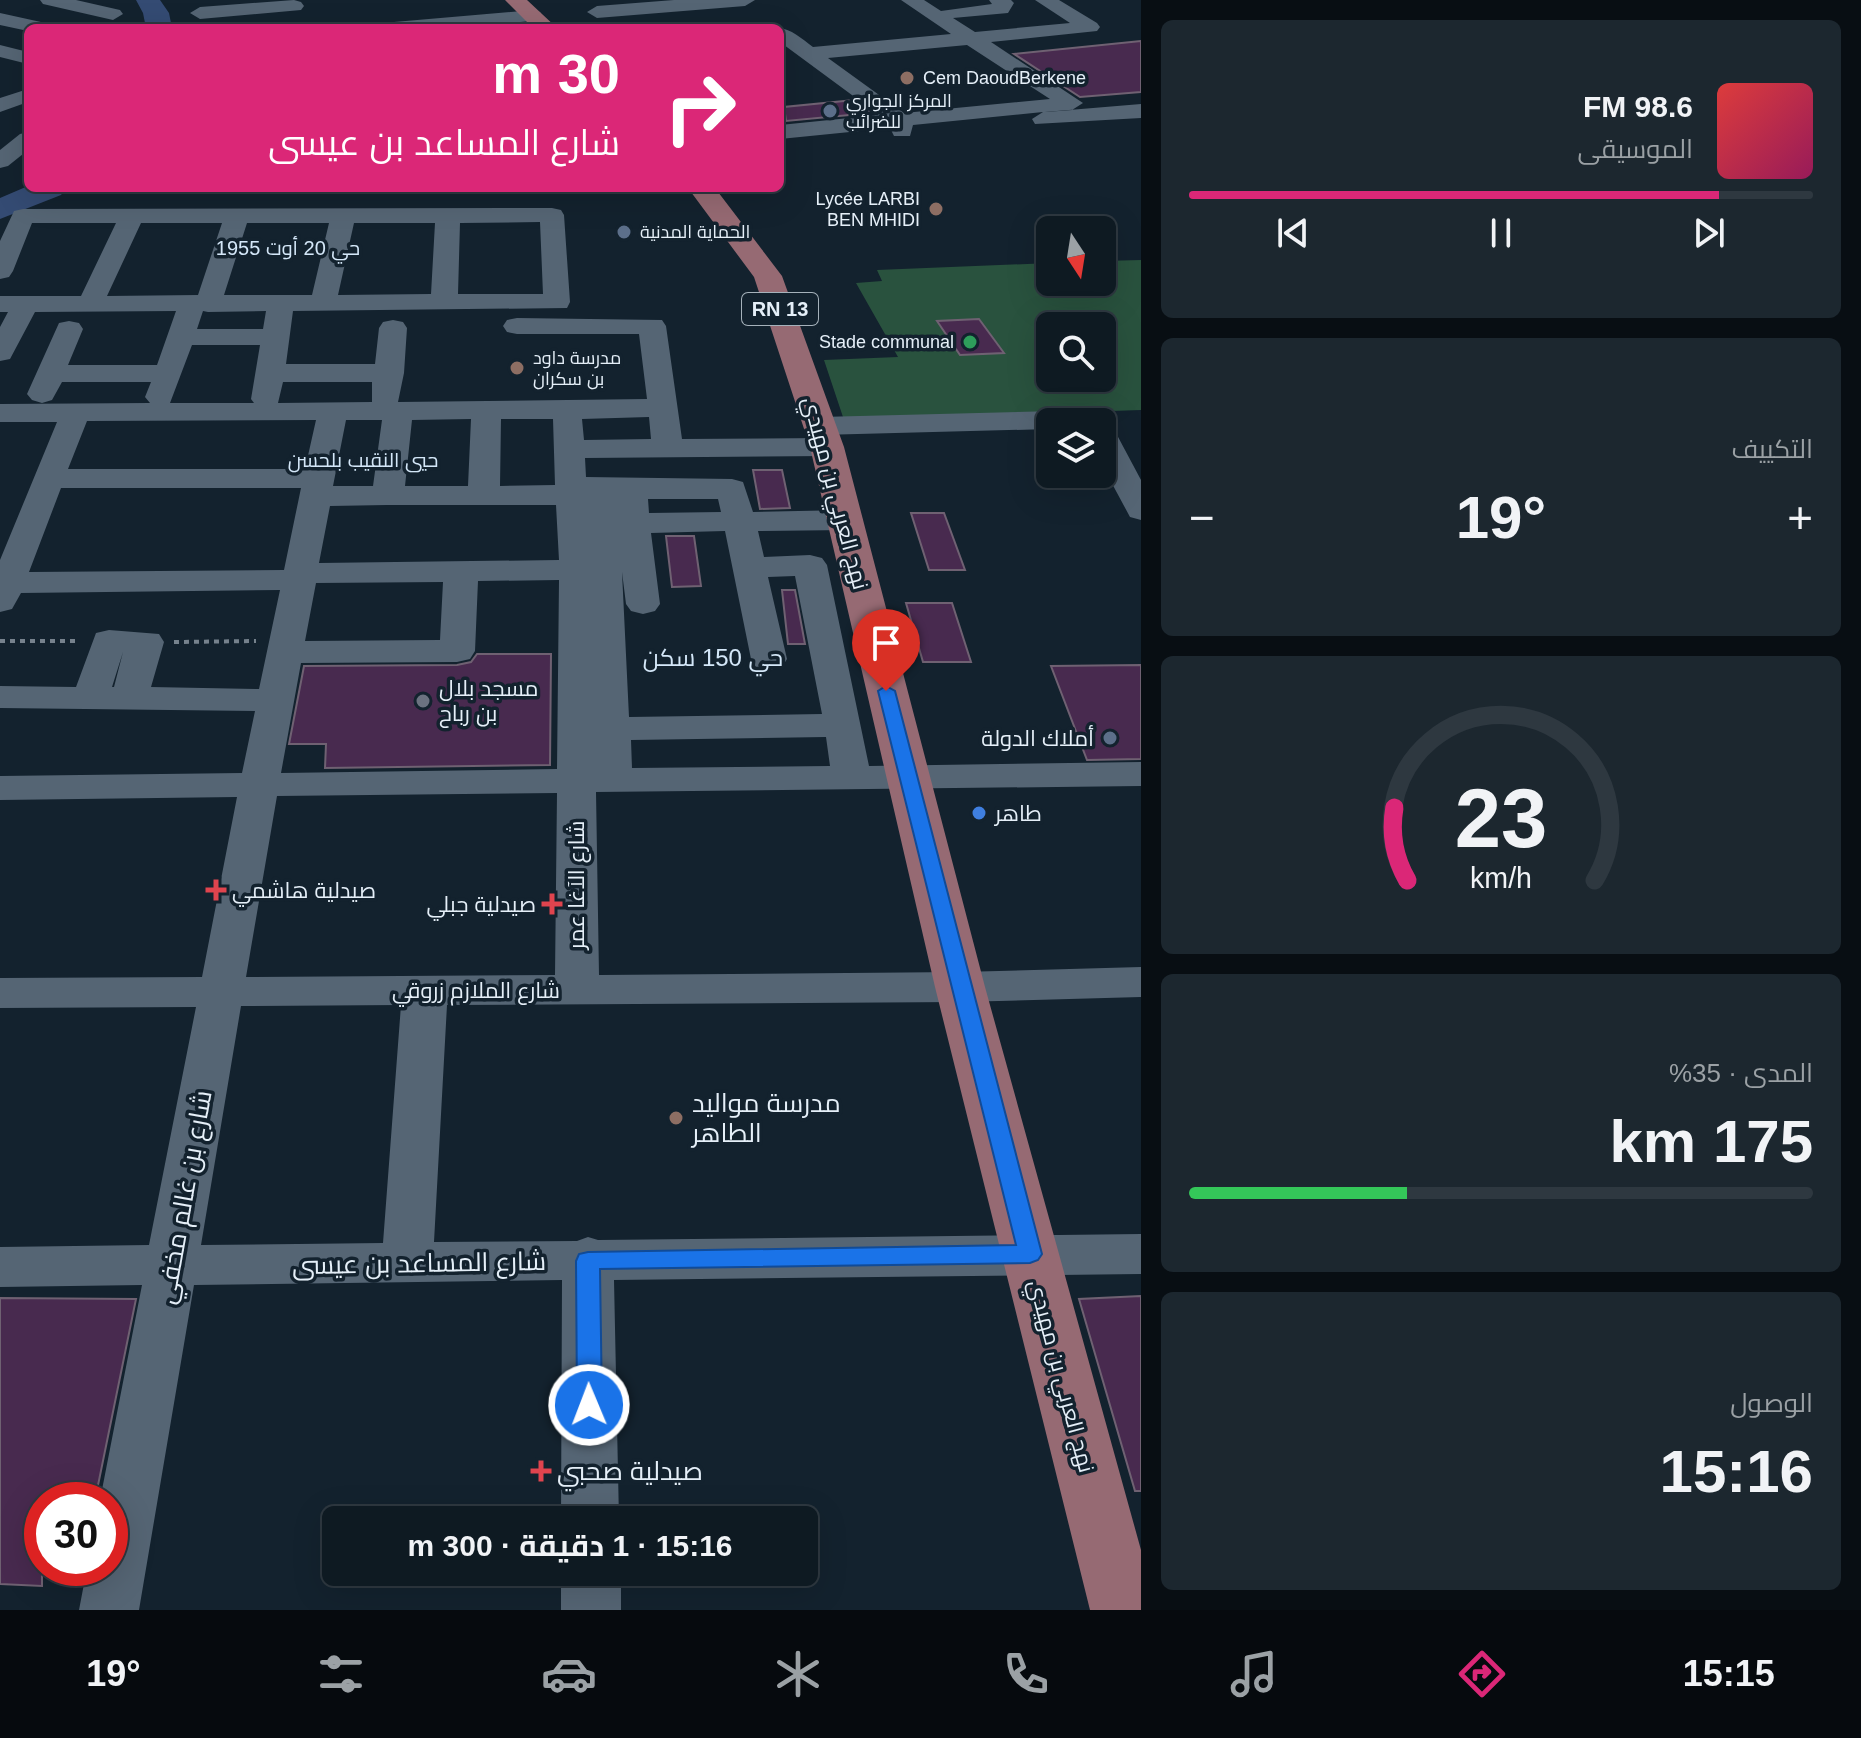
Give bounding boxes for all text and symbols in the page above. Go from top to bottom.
text: 30 m [492,42,620,105]
icon: right [648,56,752,160]
place label: Cem DaoudBerkene [923,68,1086,88]
marker: Cem DaoudBerkene [898,69,916,87]
text: 98.6 FM [1583,90,1693,123]
place label: المركز الجواري للضرائب [846,91,952,133]
marker: المركز الجواري للضرائب [821,102,839,120]
text: شارع المساعد بن عيسى [268,122,620,163]
text: الموسيقى [1578,134,1693,164]
place label: Lycée LARBI BEN MHIDI [816,189,920,230]
marker: Lycée LARBI BEN MHIDI [927,200,945,218]
icon: previous [1271,211,1315,255]
icon: pause [1479,211,1523,255]
icon: next [1687,211,1731,255]
north arrow [1036,216,1116,296]
map controls [1036,216,1116,488]
place label: الحماية المدنية [640,222,750,242]
marker: الحماية المدنية [615,223,633,241]
district label: حي 20 أوت 1955 [216,236,360,264]
road number: RN 13 [742,293,818,325]
button: search [1036,312,1116,392]
place label: Stade communal [819,332,954,352]
marker: Stade communal [961,333,979,351]
place label: مدرسة داود بن سكران [533,348,621,390]
marker: مدرسة داود بن سكران [508,359,526,377]
street label: نهج العربي بن مهيدي [794,394,873,593]
button: layers [1036,408,1116,488]
text: التكييف [1731,434,1813,464]
district label: حيي النقيب بلحسن [288,449,438,473]
text: 19° [1456,484,1546,551]
text: − [1189,493,1215,542]
text: + [1787,493,1813,542]
pin [852,609,920,691]
icon: arrive [864,621,908,665]
district label: حي 150 سكن [643,644,783,677]
place label: مسجد بلال بن رباح [439,676,538,728]
marker: مسجد بلال بن رباح [414,692,432,710]
place label: أملاك الدولة [981,725,1094,751]
marker: أملاك الدولة [1101,729,1119,747]
text: 23 [1455,772,1547,865]
place label: طاهر [993,801,1042,826]
marker: طاهر [970,804,988,822]
street label: شارع الآغا عمر [564,821,591,951]
text: km/h [1470,862,1532,894]
place label: صيدلية هاشمي [232,878,376,907]
marker: صيدلية هاشمي [207,881,225,899]
place label: صيدلية جبلي [427,892,536,921]
marker: صيدلية جبلي [543,895,561,913]
street label: شارع الملازم زروقي [392,978,560,1007]
text: المدى · 35% [1669,1058,1813,1088]
street label: شارع بن غالم مخفي [150,1088,223,1307]
place label: مدرسة مواليد الطاهر [690,1088,841,1148]
text: 175 km [1610,1108,1813,1175]
marker: مدرسة مواليد الطاهر [667,1109,685,1127]
street label: شارع المساعد بن عيسى [292,1246,546,1282]
street label: نهج العربي بن مهيدي [1020,1277,1099,1476]
position arrow [547,1363,631,1447]
text: الوصول [1730,1388,1813,1418]
text: 15:16 [1660,1438,1813,1505]
place label: صيدلية صحبي [557,1456,703,1492]
marker: صيدلية صحبي [532,1462,550,1480]
speed limit sign: 30 [24,1482,128,1586]
text: 15:16 · 1 دقيقة · 300 m [408,1529,733,1562]
icon: filters [313,1646,369,1702]
icon: car [541,1646,597,1702]
icon: climate [770,1646,826,1702]
icon: phone [998,1646,1054,1702]
icon: music [1226,1646,1282,1702]
icon: directions [1454,1646,1510,1702]
text: 19° [86,1653,141,1694]
text: 15:15 [1683,1653,1775,1694]

